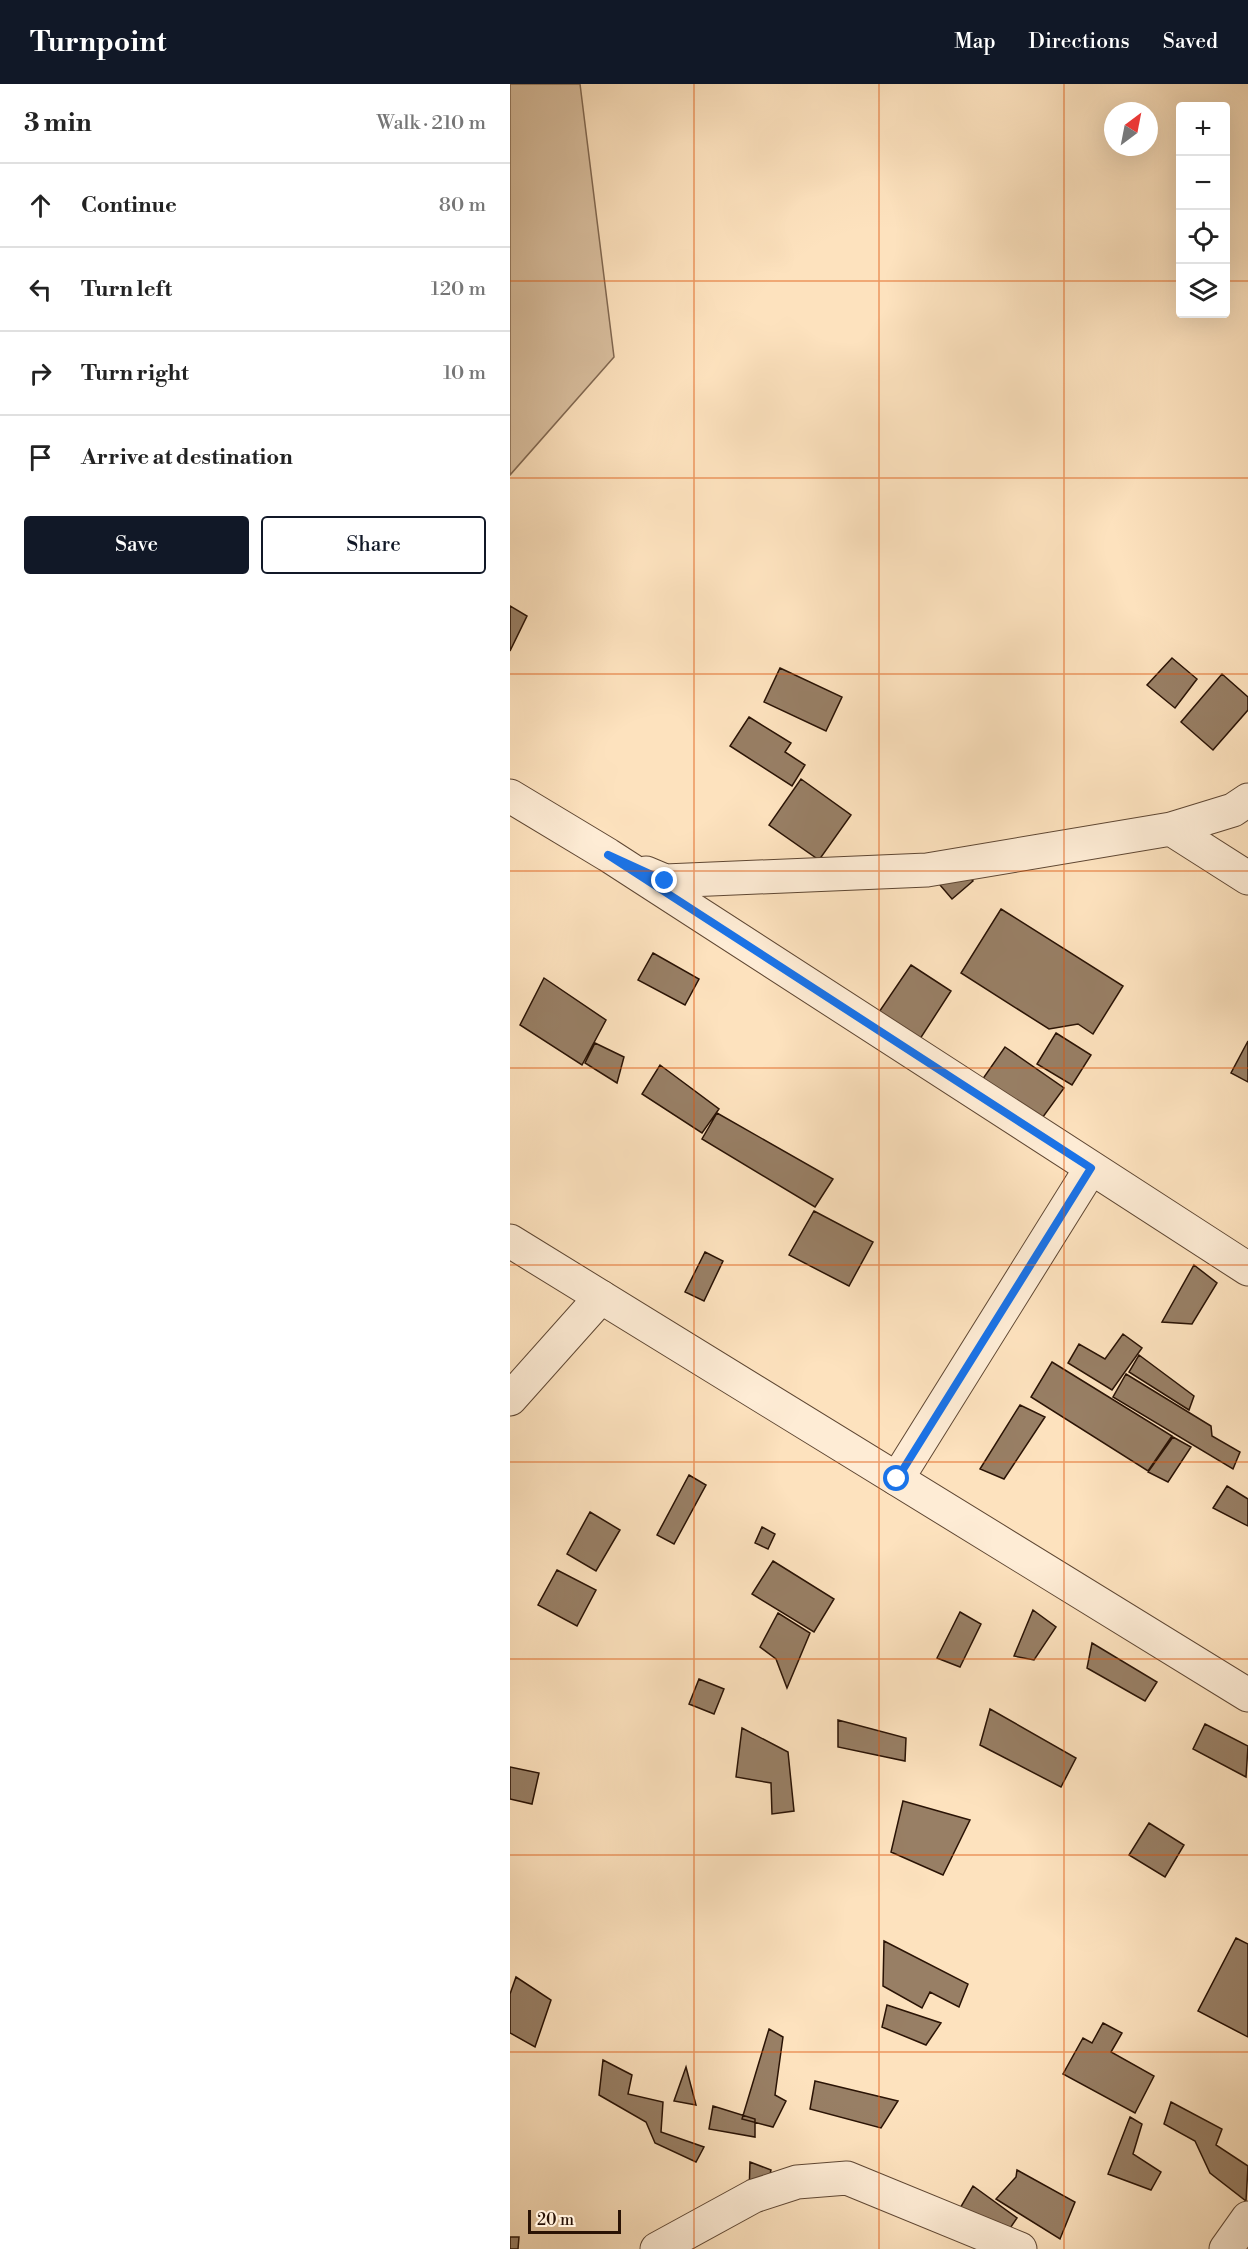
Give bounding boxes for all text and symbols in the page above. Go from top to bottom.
text: Turnpoint [30,25,166,60]
text: Map [954,29,996,55]
text: Directions [1029,29,1130,55]
text: Saved [1163,29,1218,55]
north arrow [1104,102,1158,156]
map controls [1176,102,1230,318]
button: + [1176,102,1230,156]
text: 3 min [24,107,92,139]
text: Walk · 210 m [377,111,486,136]
button: − [1176,156,1230,210]
icon: ahead [24,189,57,222]
text: Continue [81,192,177,219]
text: 80 m [439,193,486,218]
button: locate [1176,210,1230,264]
button: layers [1176,264,1230,318]
icon: left [24,273,57,306]
text: Turn left [81,276,172,303]
text: 120 m [431,277,486,302]
icon: right [24,357,57,390]
text: Turn right [81,360,189,387]
text: 10 m [443,361,486,386]
icon: arrive [24,441,57,474]
text: Arrive at destination [81,444,293,471]
button: Save [24,516,249,574]
button: Share [261,516,486,574]
route end [651,867,677,893]
route start [883,1465,909,1491]
scale bar [528,2207,621,2234]
text: 20 m [537,2210,574,2230]

